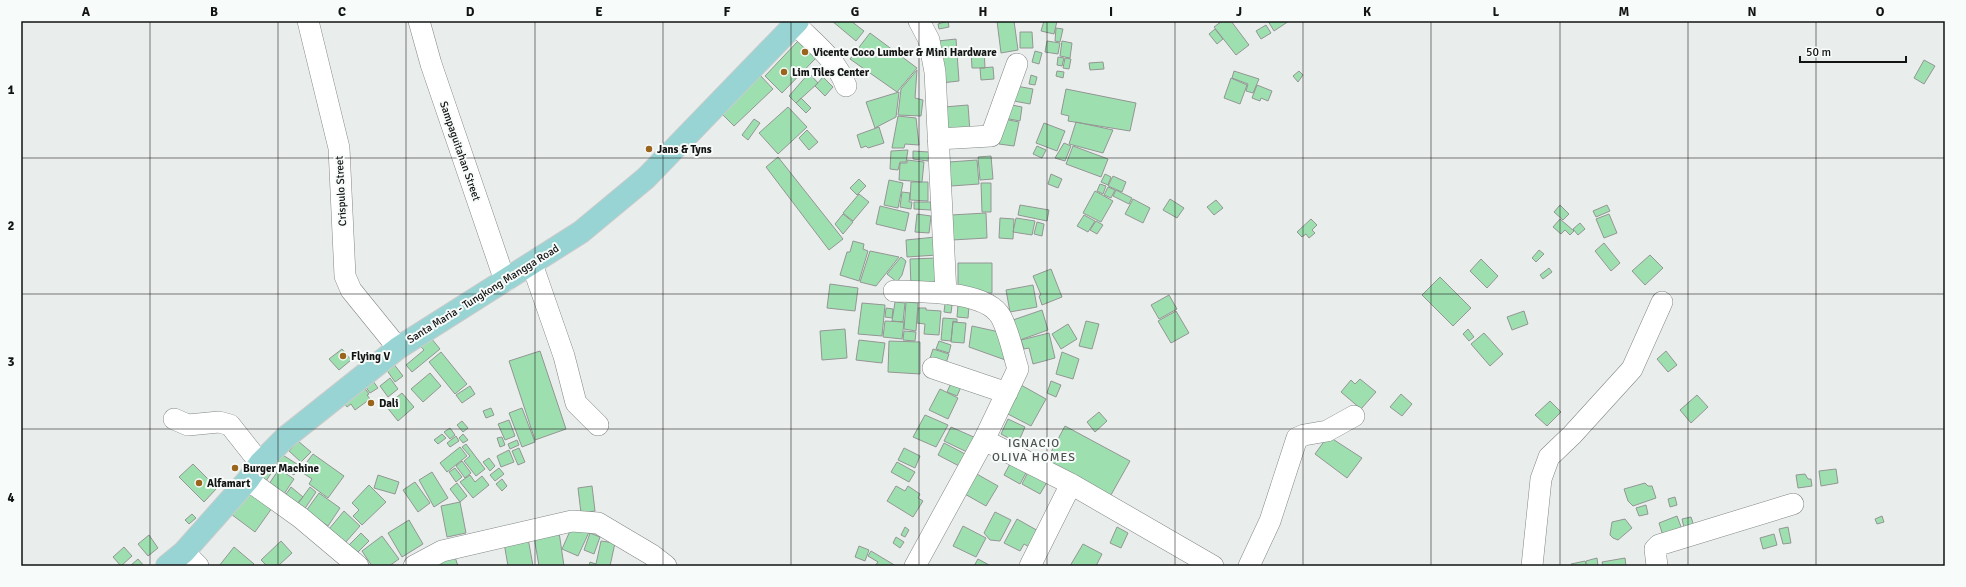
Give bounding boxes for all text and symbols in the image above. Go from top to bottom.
text: A [82,4,91,20]
text: B [210,4,218,20]
text: C [338,4,346,20]
text: D [466,4,475,20]
text: E [595,4,603,20]
text: F [724,4,731,20]
text: G [851,4,859,20]
text: H [979,4,987,20]
text: I [1109,4,1113,20]
text: J [1236,4,1242,20]
text: K [1363,4,1371,20]
text: L [1493,4,1500,20]
text: M [1619,4,1630,20]
text: N [1747,4,1757,20]
text: O [1876,4,1885,20]
scale bar [1800,38,1906,64]
text: 50 m [1806,45,1831,60]
place label: Vicente Coco Lumber & Mini Hardware [813,46,997,59]
marker: Vicente Coco Lumber & Mini Hardware [800,47,810,57]
place label: Lim Tiles Center [792,66,870,79]
marker: Lim Tiles Center [779,67,789,77]
text: 1 [7,82,15,98]
street label: Sampaguitahan Street [437,99,483,203]
place label: Jans & Tyns [657,143,712,156]
marker: Jans & Tyns [644,144,654,154]
street label: Crispulo Street [333,155,349,227]
text: 2 [7,218,15,234]
street label: Santa Maria - Tungkong Mangga Road [405,242,562,346]
place label: Flying V [351,350,390,363]
marker: Flying V [338,351,348,361]
text: 3 [7,354,15,370]
place label: Dali [379,397,398,410]
marker: Dali [366,398,376,408]
district label: IGNACIO OLIVA HOMES [992,436,1076,465]
place label: Burger Machine [243,462,319,475]
marker: Burger Machine [230,463,240,473]
place label: Alfamart [207,477,250,490]
marker: Alfamart [194,478,204,488]
text: 4 [7,490,15,506]

